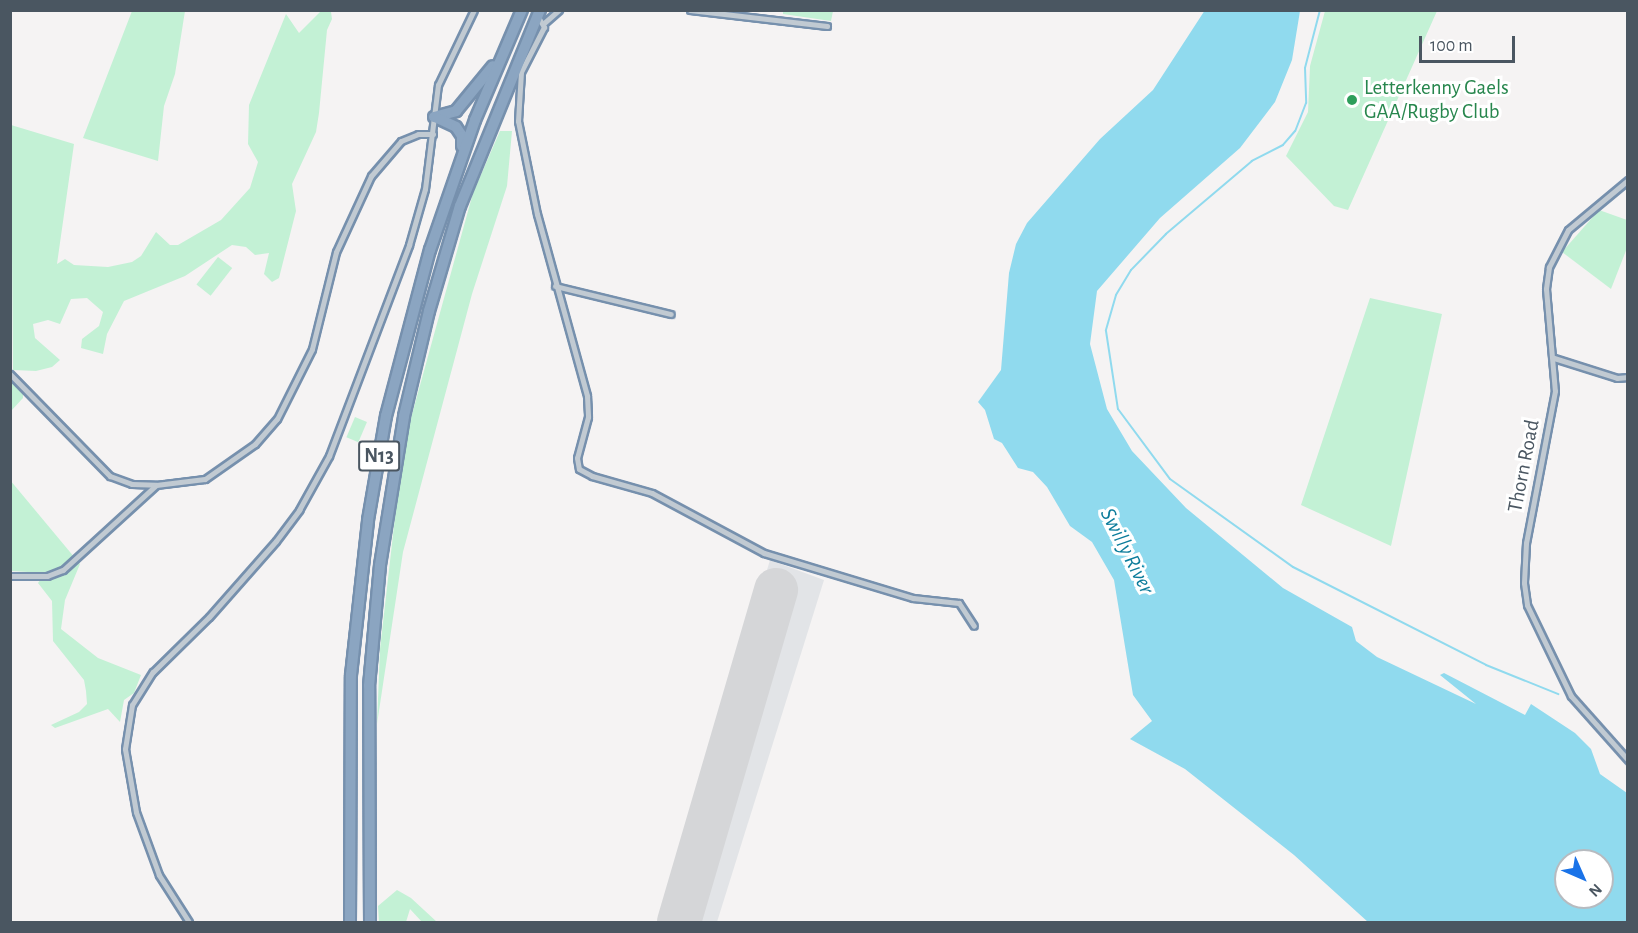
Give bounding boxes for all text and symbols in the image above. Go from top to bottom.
scale bar [1422,24,1518,62]
text: 100 m [1430,37,1473,55]
place label: Letterkenny Gaels GAA/Rugby Club [1364,75,1509,125]
marker: Letterkenny Gaels GAA/Rugby Club [1345,93,1359,107]
street label: Thorn Road [1503,417,1545,515]
road number: N13 [358,439,400,473]
water label: Swilly River [1094,504,1160,598]
north arrow [1554,849,1614,909]
text: N [1586,881,1605,900]

